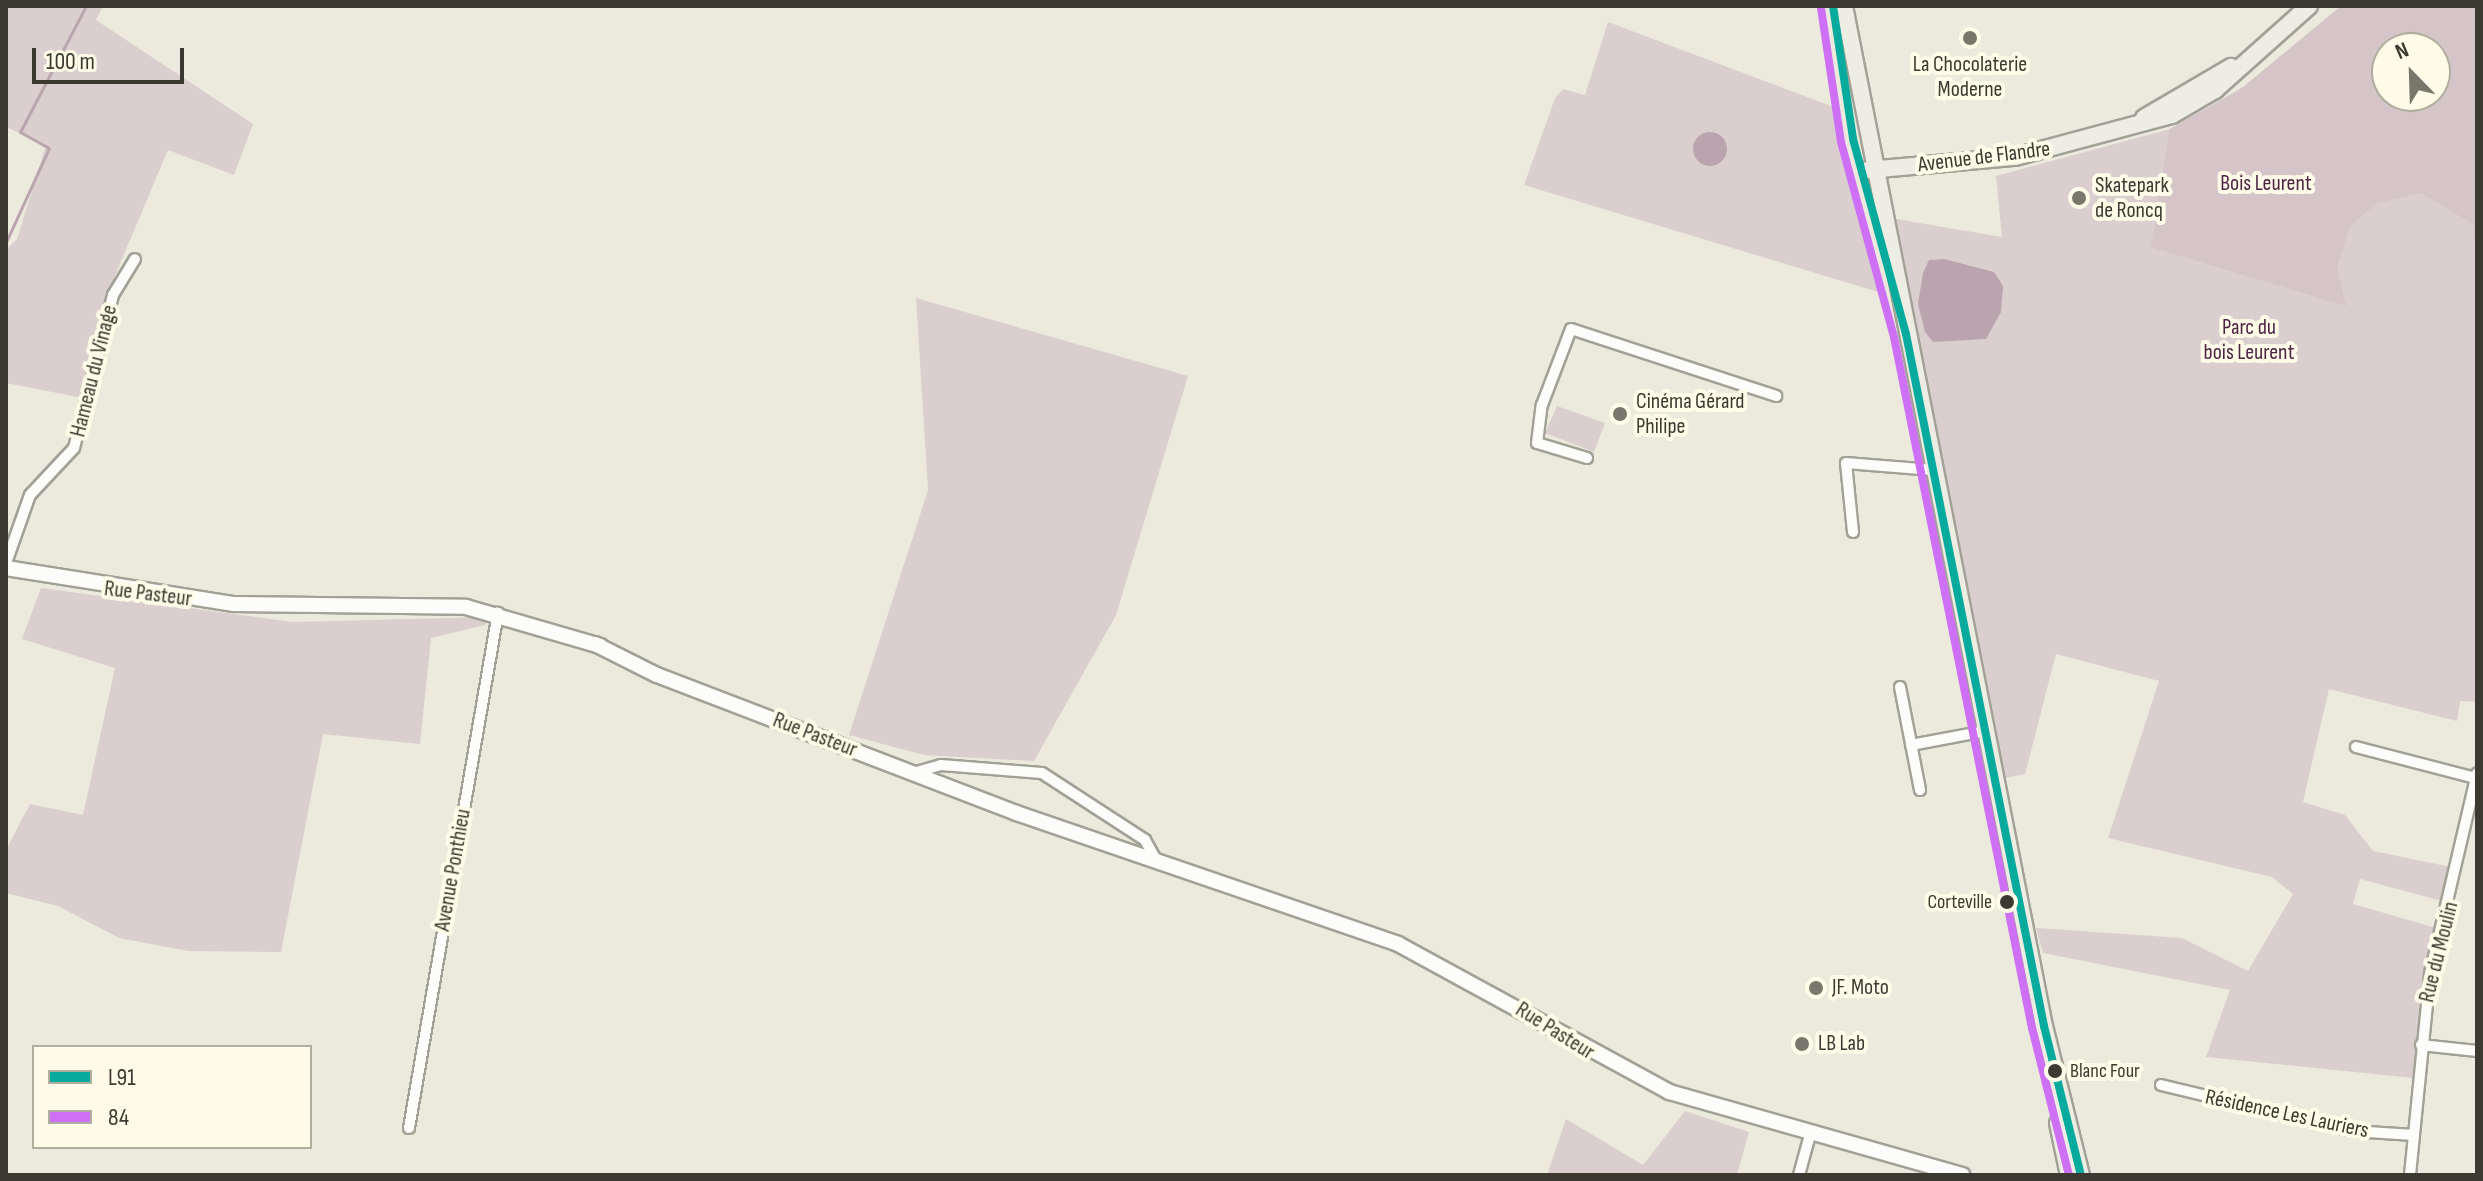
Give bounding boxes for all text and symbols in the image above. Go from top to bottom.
marker: La Chocolaterie Moderne [1961,29,1979,47]
scale bar [36,32,188,82]
north arrow [2371,32,2451,112]
text: N [2392,37,2413,66]
text: 100 m [46,47,95,76]
place label: La Chocolaterie Moderne [1913,51,2027,102]
street label: Avenue de Flandre [1916,136,2052,178]
park label: Bois Leurent [2220,171,2312,197]
place label: Skatepark de Roncq [2095,172,2169,224]
marker: Skatepark de Roncq [2070,189,2088,207]
street label: Hameau du Vinage [65,302,123,440]
park label: Parc du bois Leurent [2204,314,2294,366]
place label: Cinéma Gérard Philipe [1636,388,1745,440]
marker: Cinéma Gérard Philipe [1611,405,1629,423]
street label: Rue Pasteur [103,576,193,612]
street label: Rue Pasteur [769,707,861,763]
street label: Avenue Ponthieu [429,807,477,933]
place label: Corteville [1927,890,1992,914]
marker: Corteville [1999,894,2015,910]
street label: Rue du Moulin [2414,899,2464,1005]
place label: JF. Moto [1832,975,1889,1001]
marker: JF. Moto [1807,979,1825,997]
street label: Rue Pasteur [1511,997,1599,1065]
place label: LB Lab [1818,1031,1865,1057]
marker: LB Lab [1793,1035,1811,1053]
legend [32,1045,312,1149]
place label: Blanc Four [2070,1059,2140,1083]
text: L91 [108,1063,136,1092]
marker: Blanc Four [2047,1063,2063,1079]
street label: Résidence Les Lauriers [2203,1084,2371,1144]
text: 84 [108,1103,129,1132]

